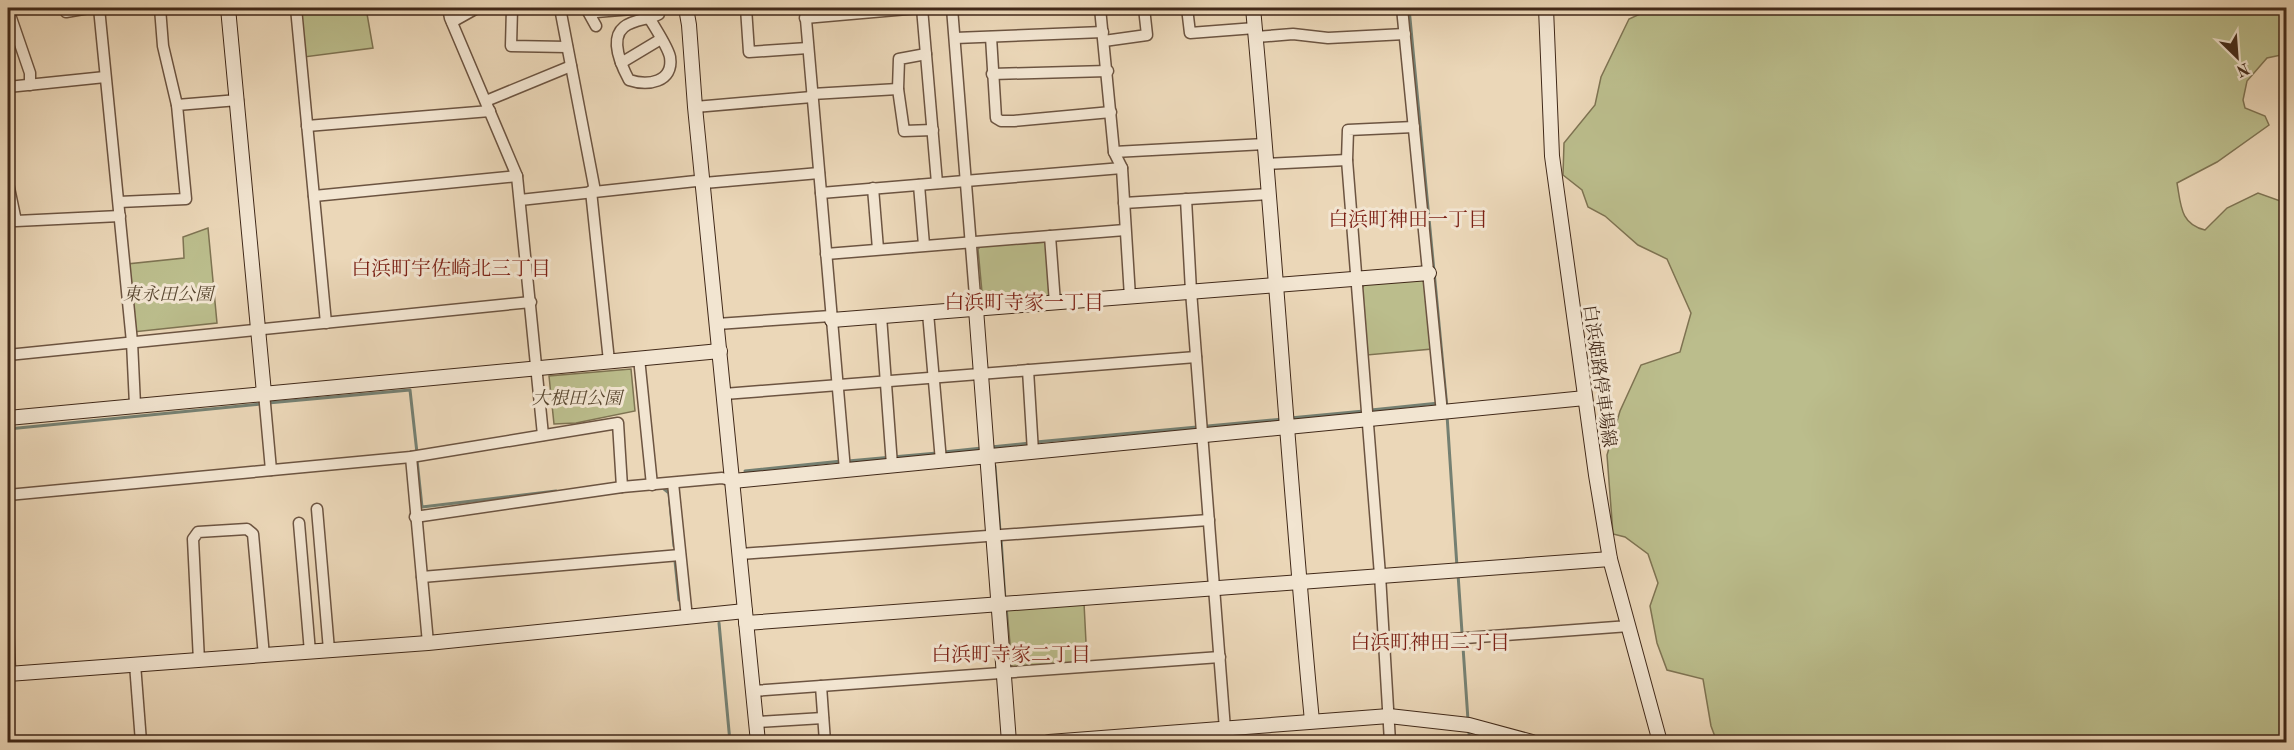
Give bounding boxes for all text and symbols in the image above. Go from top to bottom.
north arrow [2207,27,2267,87]
text: N [2233,59,2251,79]
district label: 白浜町神田一丁目 [1328,209,1488,231]
district label: 白浜町宇佐崎北三丁目 [351,258,551,280]
park label: 東永田公園 [123,284,216,304]
district label: 白浜町寺家一丁目 [944,292,1104,314]
street label: 白浜姫路停車場線 [1580,303,1620,449]
park label: 大根田公園 [532,388,625,408]
district label: 白浜町神田二丁目 [1350,632,1510,654]
district label: 白浜町寺家二丁目 [931,644,1091,666]

